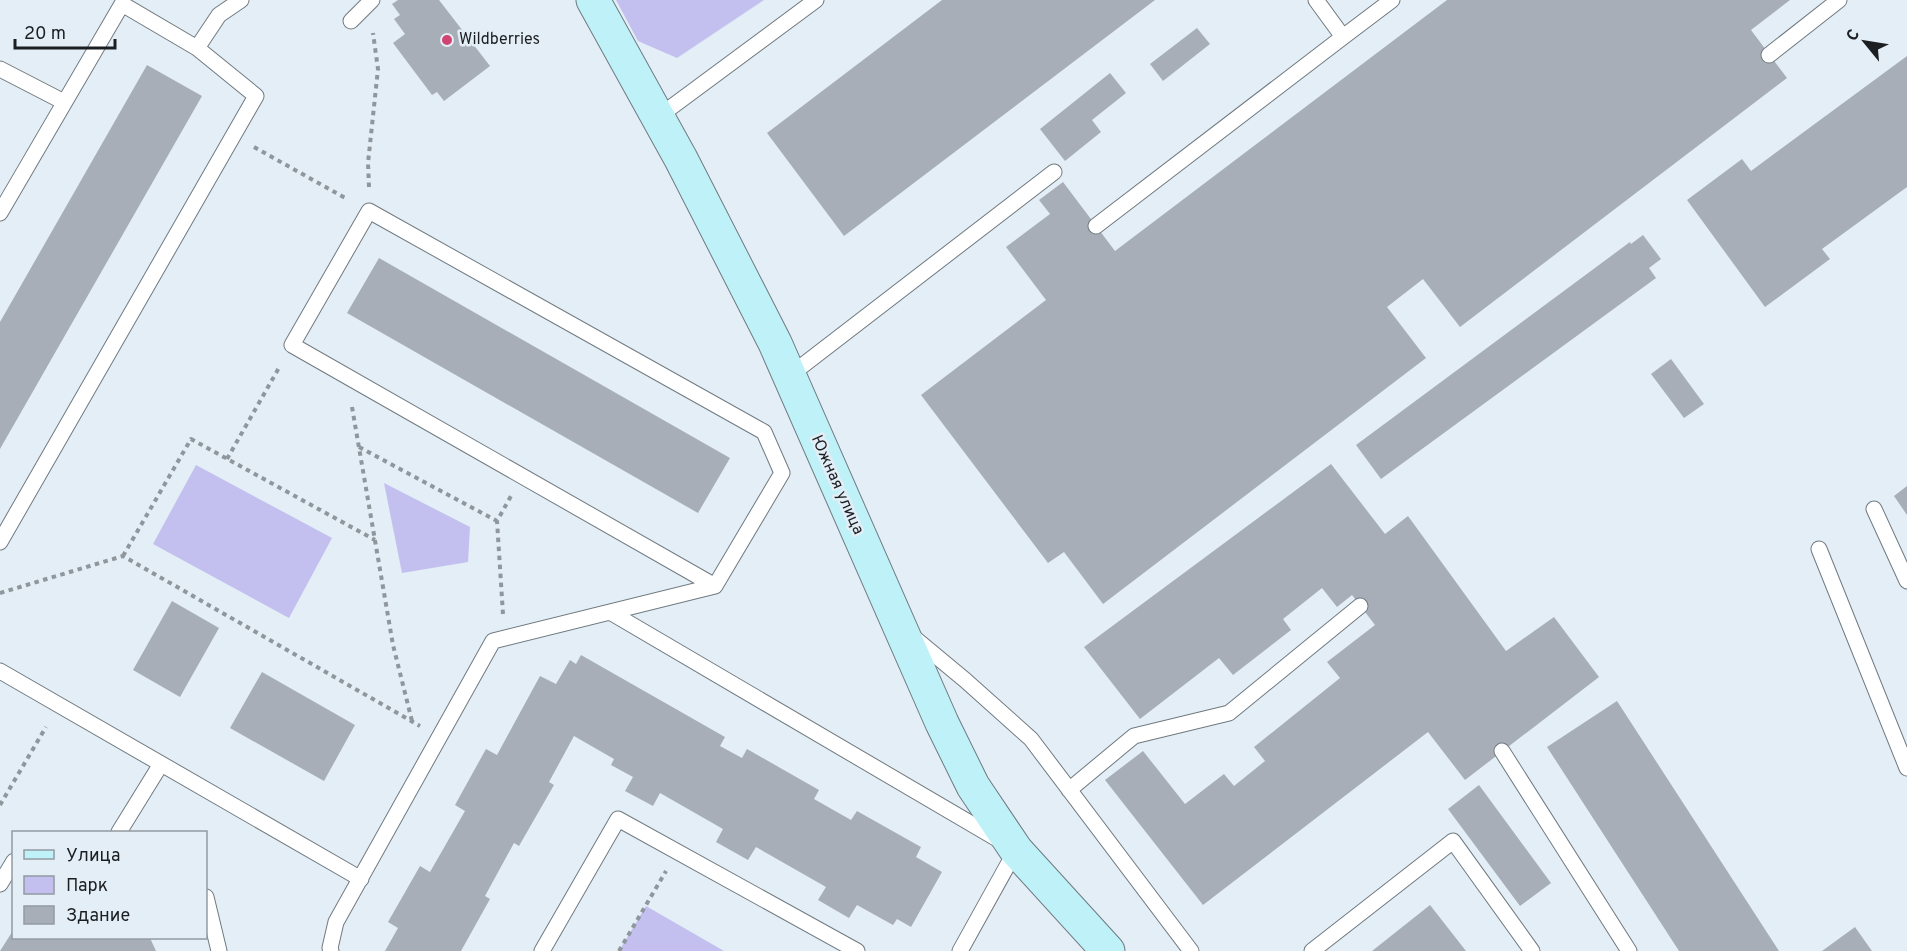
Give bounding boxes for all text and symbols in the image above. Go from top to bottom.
scale bar [15,12,116,50]
north arrow [1835,12,1895,72]
text: 20 m [24,23,66,46]
text: С [1843,26,1865,45]
place label: Wildberries [459,30,540,50]
marker: Wildberries [440,33,454,47]
street label: Южная улица [806,432,868,538]
legend [12,831,207,939]
text: Улица [66,845,120,868]
text: Парк [66,875,108,898]
text: Здание [66,905,130,928]

